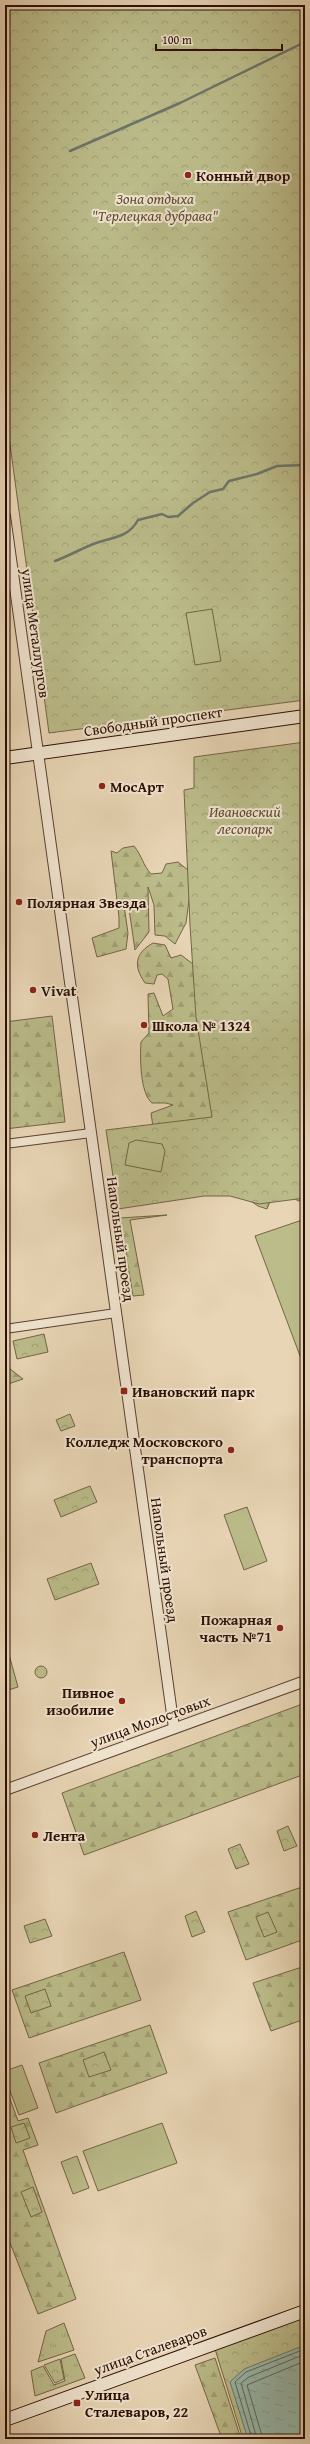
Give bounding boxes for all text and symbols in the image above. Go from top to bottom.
scale bar [156,26,282,52]
text: 100 m [162,31,192,48]
place label: Конный двор [196,165,291,186]
marker: Конный двор [183,170,193,180]
park label: Зона отдыха "Терлецкая дубрава" [92,188,218,226]
street label: улица Металлургов [16,566,55,699]
street label: Свободный проспект [82,701,224,741]
place label: МосАрт [110,776,165,797]
marker: МосАрт [97,781,107,791]
park label: Ивановский лесопарк [209,801,281,839]
place label: Полярная Звезда [27,892,147,913]
marker: Полярная Звезда [14,897,24,907]
place label: Vivat [41,980,77,1001]
marker: Vivat [28,985,38,995]
place label: Школа № 1324 [152,1015,251,1036]
marker: Школа № 1324 [139,1020,149,1030]
street label: Напольный проезд [102,1175,140,1303]
place label: Ивановский парк [132,1381,255,1402]
marker: Ивановский парк [119,1386,129,1396]
place label: Колледж Московского транспорта [65,1431,223,1469]
marker: Колледж Московского транспорта [226,1445,236,1455]
street label: Напольный проезд [146,1496,184,1624]
place label: Пожарная часть №71 [199,1609,272,1647]
marker: Пожарная часть №71 [275,1623,285,1633]
place label: Пивное изобилие [46,1682,114,1720]
street label: улица Молостовых [86,1689,213,1753]
marker: Пивное изобилие [117,1696,127,1706]
place label: Лента [43,1825,86,1846]
marker: Лента [30,1830,40,1840]
street label: улица Сталеваров [89,2320,210,2381]
place label: Улица Сталеваров, 22 [85,2384,188,2422]
marker: Улица Сталеваров, 22 [72,2398,82,2408]

